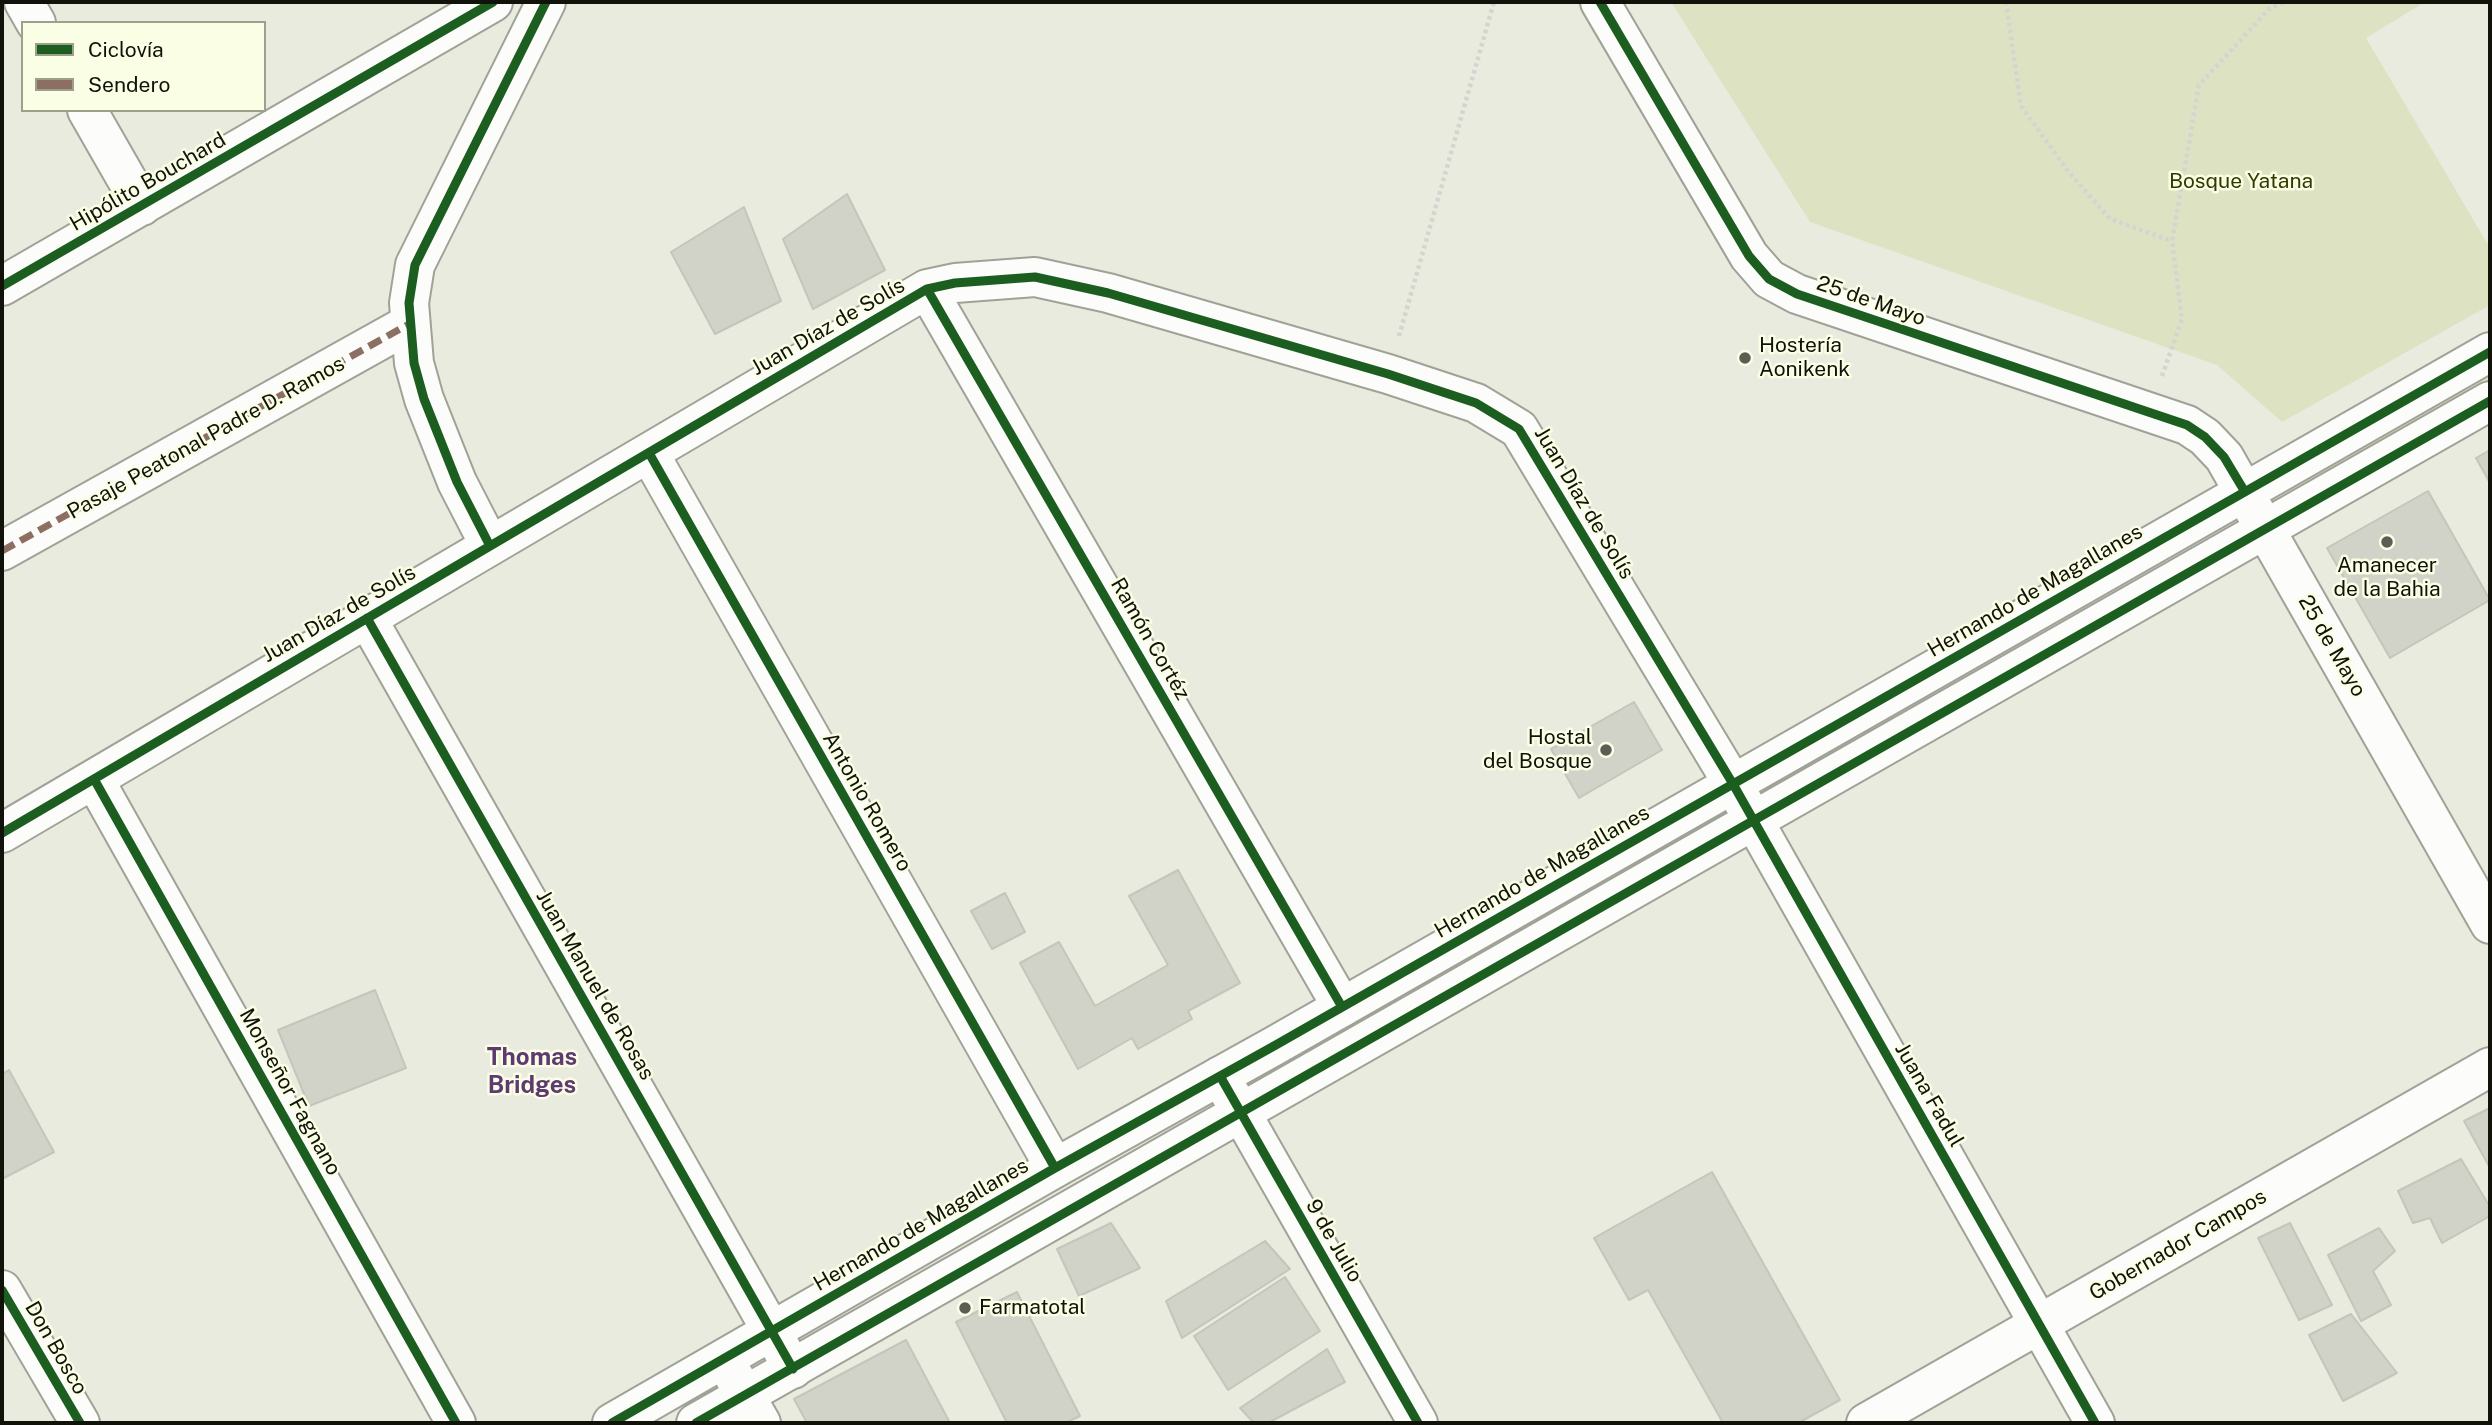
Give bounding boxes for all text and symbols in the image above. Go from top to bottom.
legend [21,21,266,112]
text: Ciclovía [88,37,164,62]
text: Sendero [88,72,170,97]
street label: Hipólito Bouchard [66,127,230,237]
park label: Bosque Yatana [2169,169,2313,195]
street label: 25 de Mayo [1813,271,1929,331]
street label: Juan Díaz de Solís [747,273,909,381]
place label: Hostería Aonikenk [1759,333,1850,383]
marker: Hostería Aonikenk [1737,350,1753,366]
street label: Pasaje Peatonal Padre D. Ramos [63,351,349,525]
street label: Juan Díaz de Solís [1529,422,1639,584]
street label: Hernando de Magallanes [1923,519,2147,663]
marker: Amanecer de la Bahia [2379,534,2395,550]
place label: Amanecer de la Bahia [2333,553,2441,603]
street label: Juan Díaz de Solís [258,560,420,668]
street label: Ramón Cortéz [1105,574,1195,704]
street label: 25 de Mayo [2293,591,2371,701]
place label: Hostal del Bosque [1483,725,1592,775]
street label: Antonio Romero [817,728,917,876]
marker: Hostal del Bosque [1598,742,1614,758]
street label: Hernando de Magallanes [1430,800,1654,944]
street label: Juan Manuel de Rosas [530,886,660,1084]
street label: Monseñor Fagnano [234,1004,346,1180]
street label: Juana Fadul [1889,1039,1969,1151]
district label: Thomas Bridges [487,1044,577,1100]
street label: Hernando de Magallanes [809,1153,1033,1297]
street label: Gobernador Campos [2085,1184,2271,1306]
street label: 9 de Julio [1300,1195,1368,1287]
place label: Farmatotal [979,1295,1086,1321]
street label: Don Bosco [19,1297,93,1399]
marker: Farmatotal [957,1300,973,1316]

